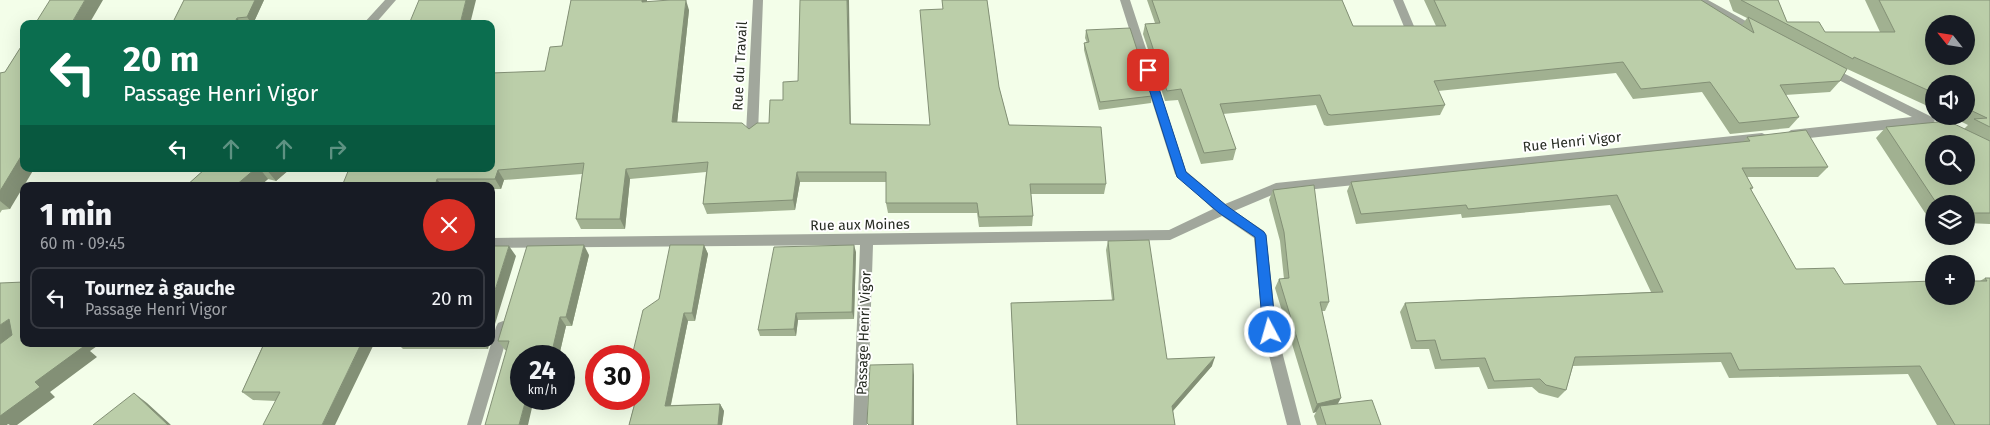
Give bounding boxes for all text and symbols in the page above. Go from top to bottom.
north arrow [1925,15,1975,65]
map controls [1925,15,1975,305]
street label: Rue du Travail [729,21,751,111]
text: 20 m [123,38,199,80]
icon: left [40,40,105,105]
pin [1127,49,1169,91]
icon: arrive [1134,56,1162,84]
button: sound [1925,75,1975,125]
text: Passage Henri Vigor [123,80,318,107]
street label: Rue Henri Vigor [1522,128,1623,156]
icon: left [164,135,192,163]
icon: ahead [217,135,245,163]
icon: ahead [270,135,298,163]
icon: right [323,135,351,163]
button: search [1925,135,1975,185]
button: layers [1925,195,1975,245]
text: 1 min [40,197,112,233]
button: close [423,199,475,251]
street label: Rue aux Moines [810,216,910,234]
text: 60 m · 09:45 [40,234,125,253]
button: + [1925,255,1975,305]
street label: Passage Henri Vigor [853,270,875,395]
text: Tournez à gauche [85,277,235,300]
icon: left [42,284,70,312]
text: 20 m [432,287,473,310]
text: Passage Henri Vigor [85,300,227,319]
position arrow [1243,305,1295,357]
speed limit sign: 30 [585,345,650,410]
text: 24 [529,356,556,386]
text: km/h [528,383,557,397]

